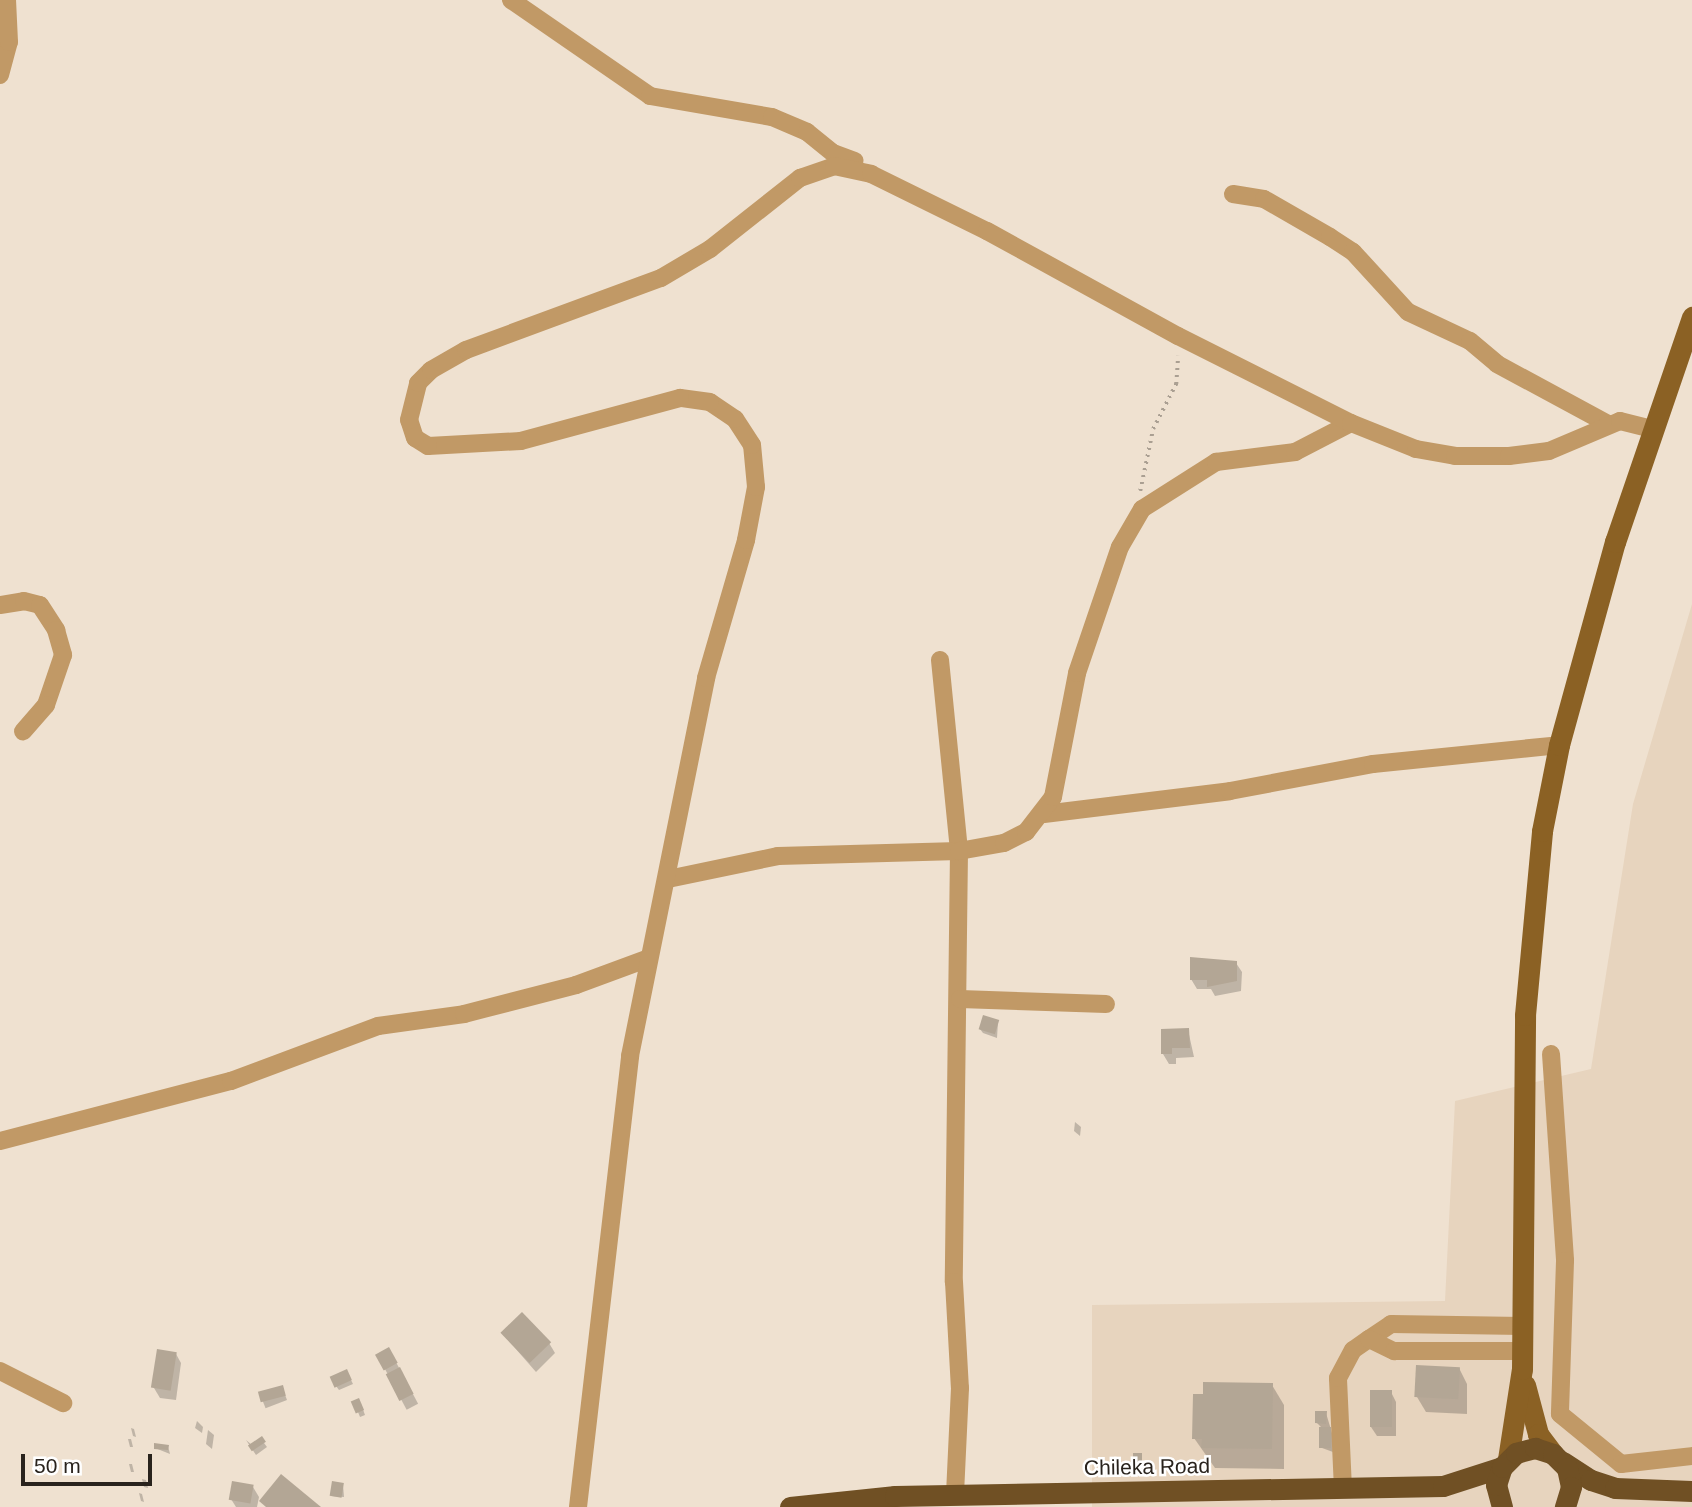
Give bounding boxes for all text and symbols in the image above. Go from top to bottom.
scale bar [24,1440,156,1484]
street label: Chileka Road [1084,1453,1210,1481]
text: 50 m [34,1454,81,1477]

